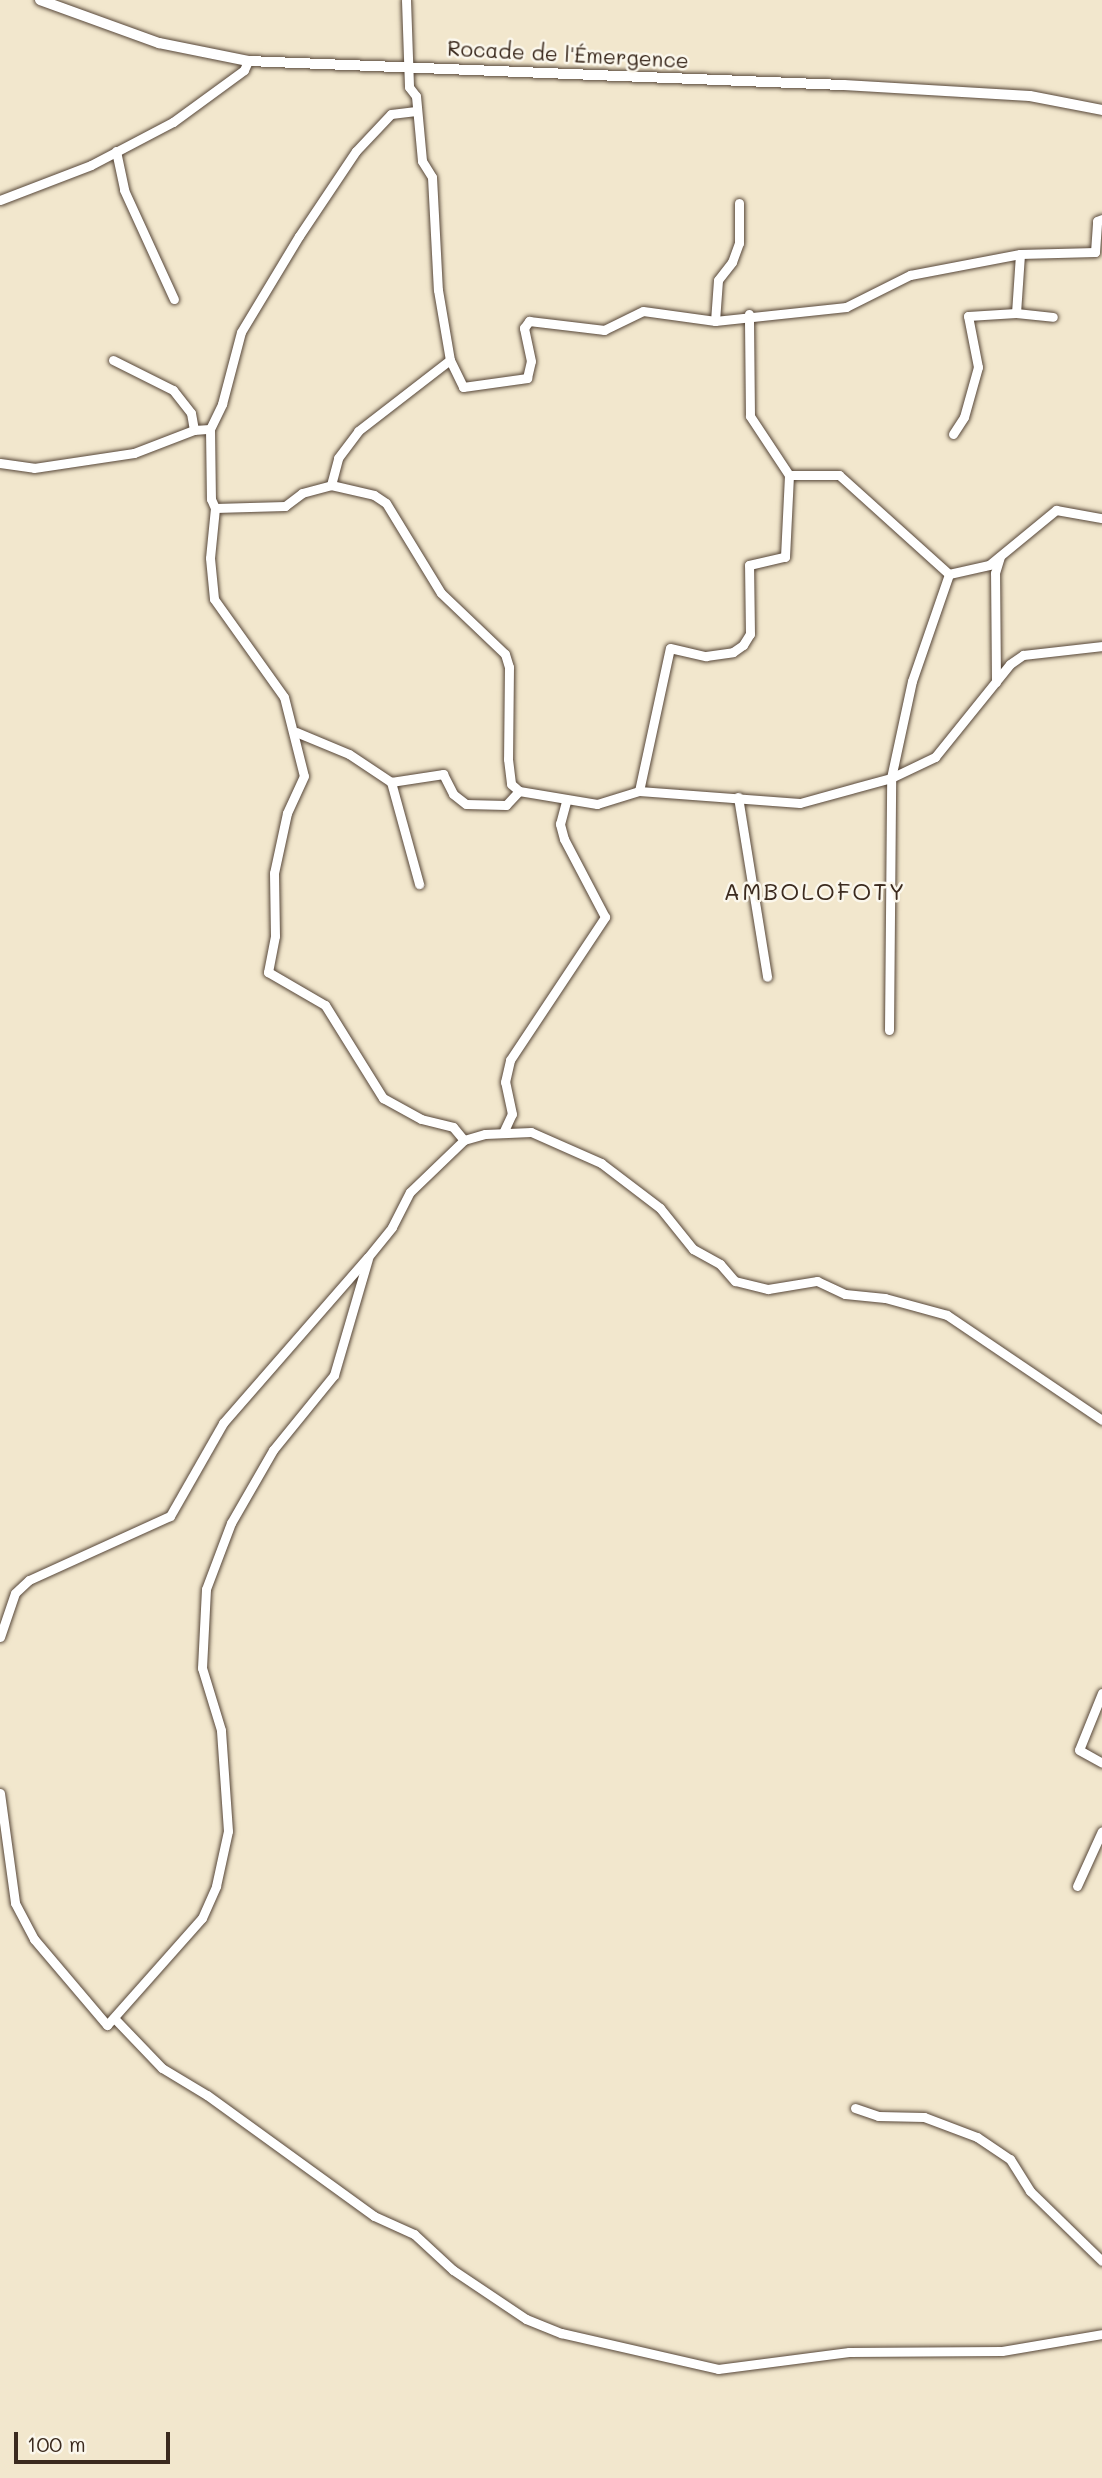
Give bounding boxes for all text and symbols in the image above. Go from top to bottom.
street label: Rocade de l'Émergence [447,35,689,73]
district label: AMBOLOFOTY [725,877,905,905]
scale bar [18,2418,173,2462]
text: 100 m [27,2430,86,2457]

